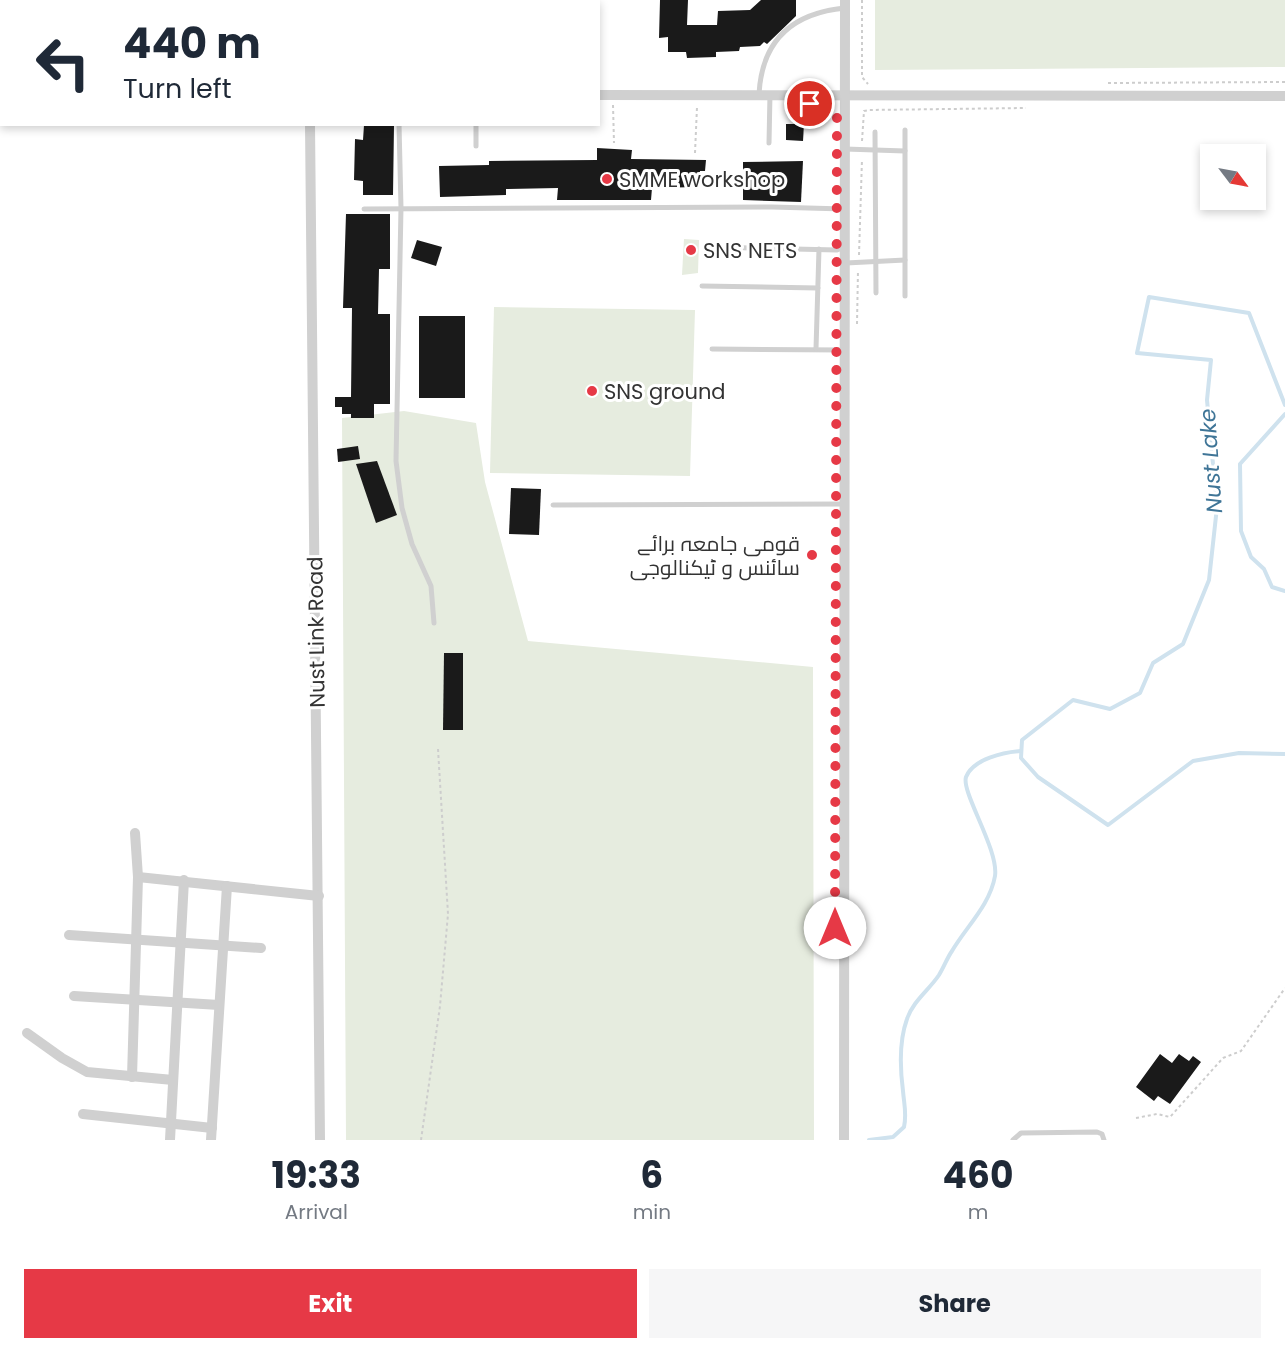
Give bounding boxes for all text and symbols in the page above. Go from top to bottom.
text: 440 m [123,14,261,73]
icon: left [24,24,102,102]
text: Turn left [123,70,232,107]
pin [784,78,835,129]
icon: arrive [793,87,826,120]
north arrow [1200,144,1266,210]
map controls [1200,144,1266,210]
place label: SMME workshop [619,165,785,194]
marker: SMME workshop [600,172,614,186]
place label: SNS NETS [703,236,797,265]
marker: SNS NETS [684,243,698,257]
place label: SNS ground [604,377,726,406]
marker: SNS ground [585,384,599,398]
water label: Nust Lake [1192,408,1230,514]
place label: قومی جامعہ برائے سائنس و ٹیکنالوجی [630,529,800,582]
marker: قومی جامعہ برائے سائنس و ٹیکنالوجی [805,548,819,562]
street label: Nust Link Road [300,556,332,708]
position arrow [803,896,867,960]
text: 19:33 [272,1150,361,1201]
text: 6 [640,1150,663,1201]
text: 460 [943,1150,1013,1201]
text: Arrival [285,1198,348,1226]
text: min [633,1198,671,1226]
text: m [968,1198,988,1226]
button: Exit [24,1269,637,1338]
button: Share [649,1269,1261,1338]

